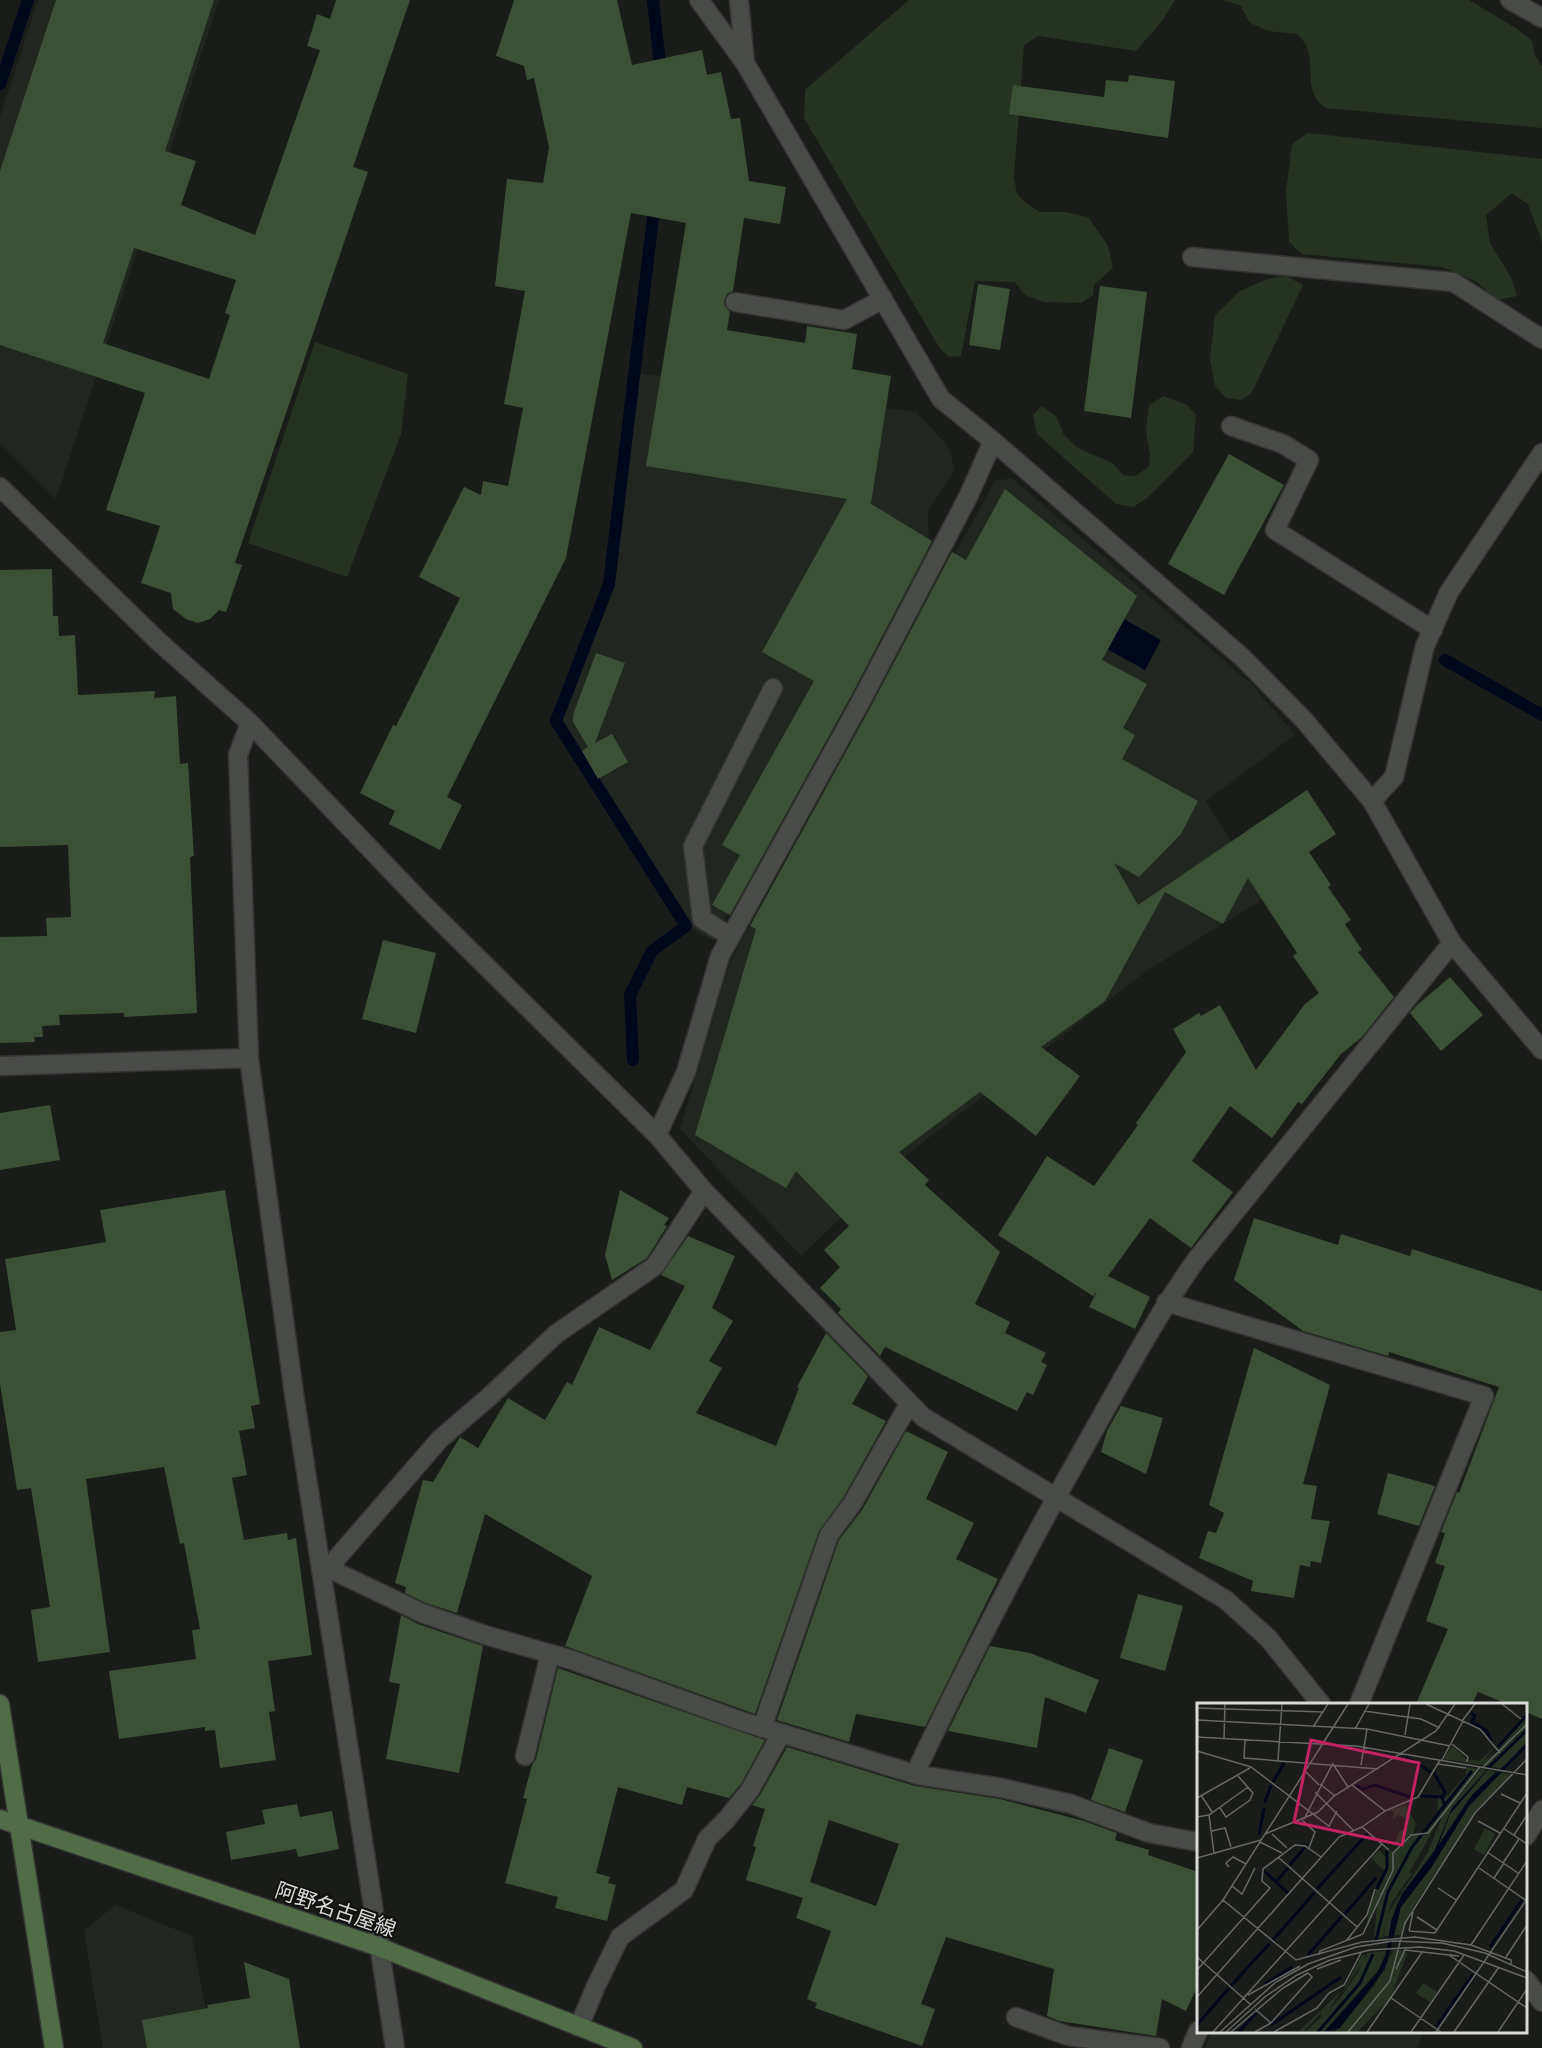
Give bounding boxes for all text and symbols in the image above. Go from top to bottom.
inset map [1197,1703,1527,2033]
street label: 阿野名古屋線 [271,1873,401,1945]

